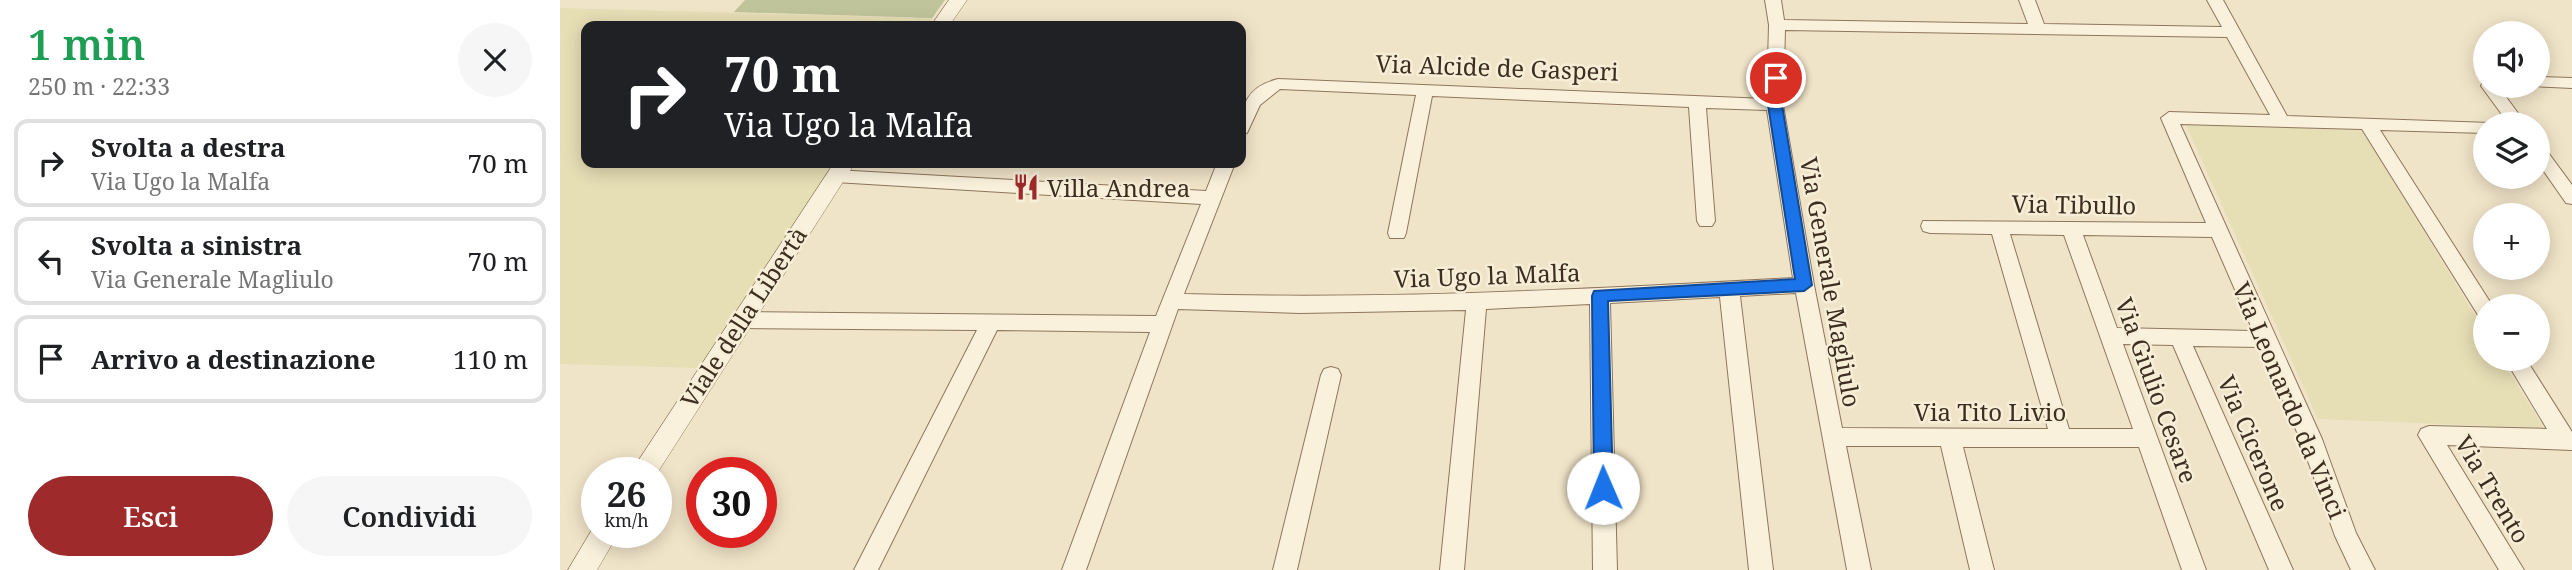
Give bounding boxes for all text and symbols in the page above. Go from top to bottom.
text: 1 min [28,15,145,72]
map controls [2473,21,2550,371]
button: sound [2473,21,2550,98]
button: close [458,23,532,97]
text: 70 m [724,40,840,106]
street label: Via Alcide de Gasperi [1375,46,1619,88]
pin [1746,48,1806,108]
icon: right [609,49,700,140]
icon: arrive [1757,59,1795,97]
text: 250 m · 22:33 [28,70,170,102]
text: Via Ugo la Malfa [724,103,973,146]
button: layers [2473,112,2550,189]
text: Svolta a destra [91,129,286,165]
icon: right [32,144,70,182]
text: 70 m [468,145,528,181]
street label: Via Generale Magliulo [1793,154,1869,410]
text: Via Ugo la Malfa [91,165,270,197]
place label: Villa Andrea [1047,171,1190,204]
restaurant icon: Villa Andrea [1011,172,1041,202]
street label: Via Tibullo [2011,186,2137,222]
button: + [2473,203,2550,280]
street label: Viale della Libertà [672,220,814,414]
text: Svolta a sinistra [91,227,302,263]
icon: left [32,242,70,280]
text: 70 m [468,243,528,279]
street label: Via Ugo la Malfa [1393,255,1581,295]
text: Via Generale Magliulo [91,263,334,295]
street label: Via Leonardo da Vinci [2225,277,2355,524]
street label: Via Giulio Cesare [2108,293,2206,487]
button: − [2473,294,2550,371]
icon: arrive [32,340,70,378]
text: Arrivo a destinazione [91,341,376,377]
text: 110 m [453,341,528,377]
street label: Via Cicerone [2211,370,2297,516]
street label: Via Tito Livio [1914,395,2066,428]
street label: Via Trento [2448,429,2538,549]
position arrow [1566,451,1640,525]
speed limit sign: 30 [686,457,777,548]
text: 26 [607,470,646,517]
button: Esci [28,476,273,556]
button: Condividi [287,476,532,556]
text: km/h [604,508,649,532]

